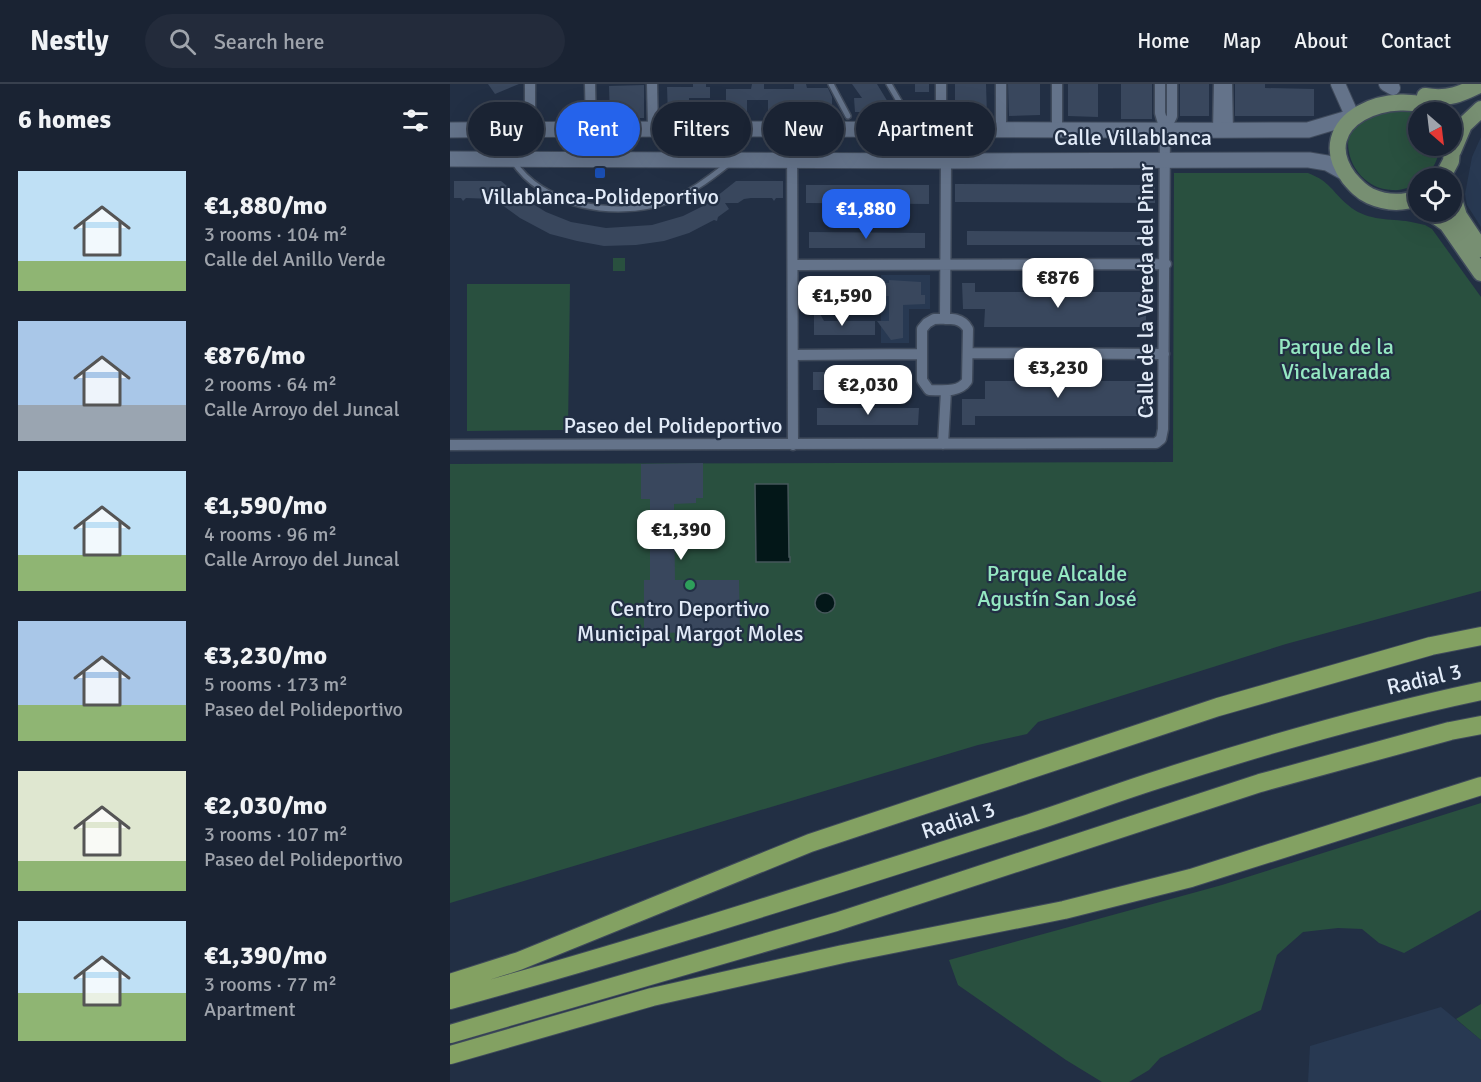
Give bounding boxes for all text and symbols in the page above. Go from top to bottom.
search box [145,14,565,68]
text: Nestly [30,24,109,58]
icon: search [166,25,199,58]
text: Search here [214,28,325,55]
text: Home [1137,28,1190,54]
text: Map [1223,28,1261,54]
text: About [1294,28,1348,54]
text: Contact [1381,28,1451,54]
chip: Buy [468,102,544,156]
chip: Rent [556,102,640,156]
chip: Filters [652,102,751,156]
chip: New [763,102,844,156]
chip: Apartment [856,102,995,156]
north arrow [1408,102,1462,156]
map controls [1408,102,1462,222]
text: 6 homes [18,104,111,136]
icon: filters [399,104,432,137]
street label: Calle Villablanca [1054,124,1212,151]
street label: Calle de la Vereda del Pinar [1132,163,1159,419]
marker: Villablanca-Polideportivo [593,166,607,180]
button: locate [1408,168,1462,222]
place label: Villablanca-Polideportivo [481,183,719,210]
pin: €1,880 [817,189,915,240]
text: €1,880/mo [204,190,327,222]
icon: home [66,195,138,267]
text: €1,880 [836,196,896,221]
text: 3 rooms · 104 m² [204,222,348,247]
text: Calle del Anillo Verde [204,247,386,272]
pin: €876 [1022,258,1094,309]
text: €876 [1036,265,1080,290]
pin: €1,590 [793,276,891,327]
text: €1,590 [812,283,872,308]
park label: Parque de la Vicalvarada [1278,333,1394,385]
text: €876/mo [204,340,305,372]
icon: home [66,345,138,417]
pin: €3,230 [1009,348,1107,399]
text: €3,230 [1028,355,1088,380]
pin: €2,030 [819,365,917,416]
text: 2 rooms · 64 m² [204,372,337,397]
text: €2,030 [838,372,898,397]
text: Calle Arroyo del Juncal [204,397,400,422]
street label: Paseo del Polideportivo [564,412,782,439]
text: €1,590/mo [204,490,327,522]
icon: home [66,495,138,567]
pin: €1,390 [632,510,730,561]
text: €1,390 [651,517,711,542]
text: 4 rooms · 96 m² [204,522,337,547]
text: Calle Arroyo del Juncal [204,547,400,572]
park label: Parque Alcalde Agustín San José [977,560,1137,612]
marker: Centro Deportivo Municipal Margot Moles [683,578,697,592]
place label: Centro Deportivo Municipal Margot Moles [577,595,803,647]
text: €3,230/mo [204,640,327,672]
icon: home [66,645,138,717]
street label: Radial 3 [1384,657,1464,701]
text: 5 rooms · 173 m² [204,672,348,697]
text: Paseo del Polideportivo [204,697,403,722]
text: €2,030/mo [204,790,327,822]
icon: home [66,795,138,867]
street label: Radial 3 [918,795,998,845]
text: 3 rooms · 107 m² [204,822,348,847]
text: Paseo del Polideportivo [204,847,403,872]
text: €1,390/mo [204,940,327,972]
icon: home [66,945,138,1017]
text: 3 rooms · 77 m² [204,972,337,997]
text: Apartment [204,997,296,1022]

